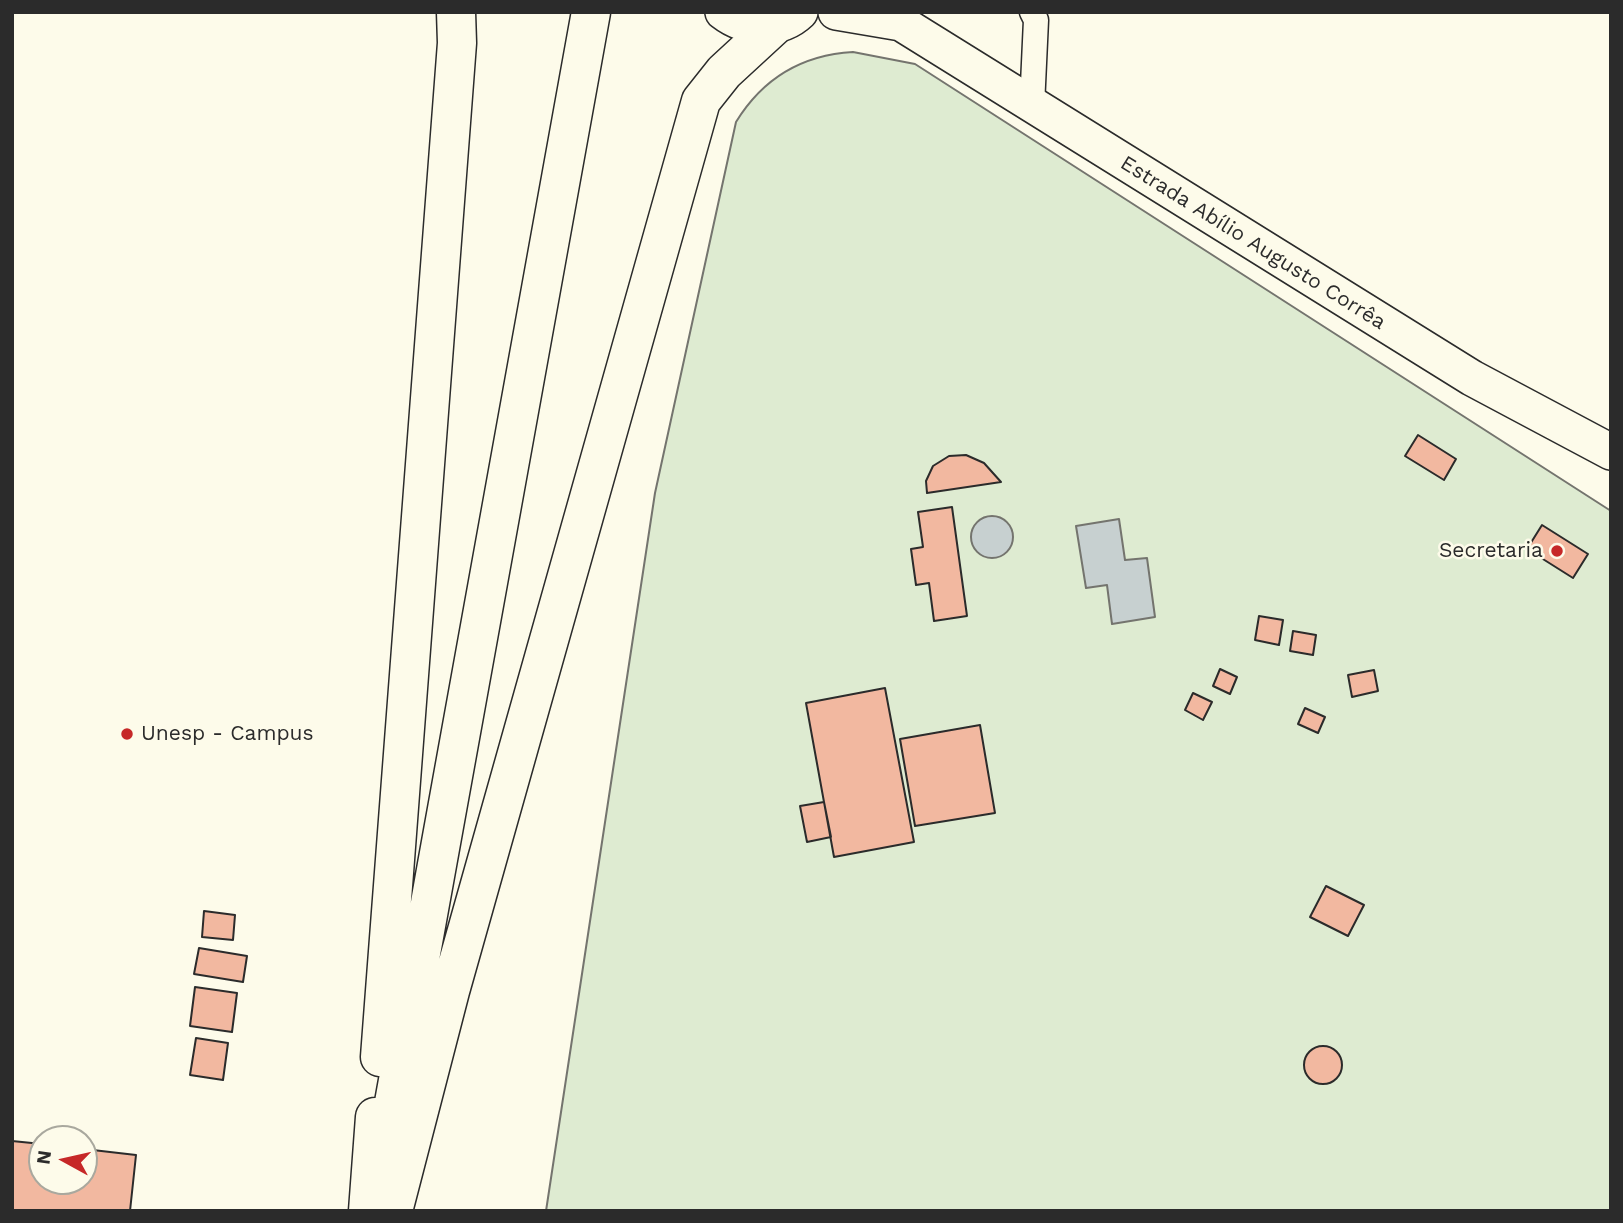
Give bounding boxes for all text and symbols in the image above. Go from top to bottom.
street label: Estrada Abílio Augusto Corrêa [1116,151,1390,335]
place label: Secretaria [1439,538,1543,564]
marker: Secretaria [1549,543,1565,559]
place label: Unesp - Campus [141,721,314,747]
marker: Unesp - Campus [119,726,135,742]
north arrow [28,1125,98,1195]
text: N [31,1149,56,1166]

